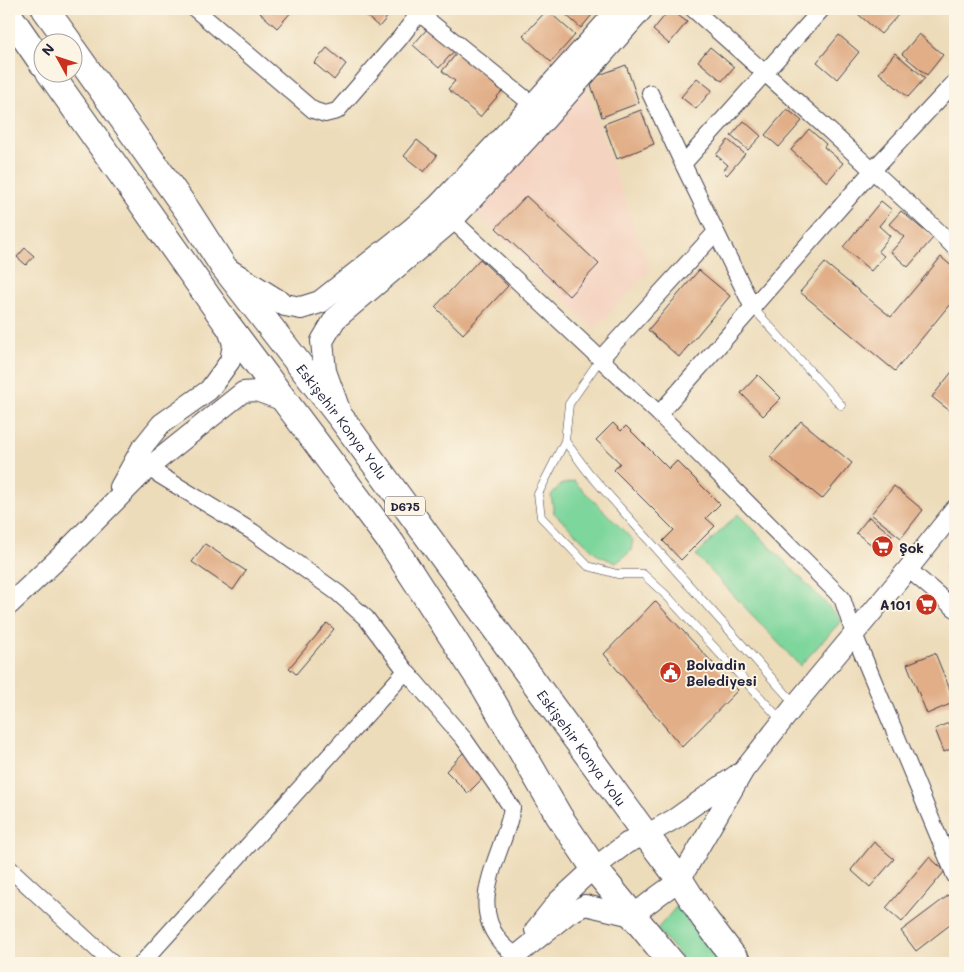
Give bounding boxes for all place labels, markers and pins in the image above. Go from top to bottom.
supermarket icon: Şok [871,535,895,559]
place label: Şok [899,538,924,557]
supermarket icon: A101 [915,592,939,616]
place label: A101 [880,595,911,614]
place label: Bolvadin Belediyesi [686,655,757,690]
public building icon: Bolvadin Belediyesi [658,660,682,684]

